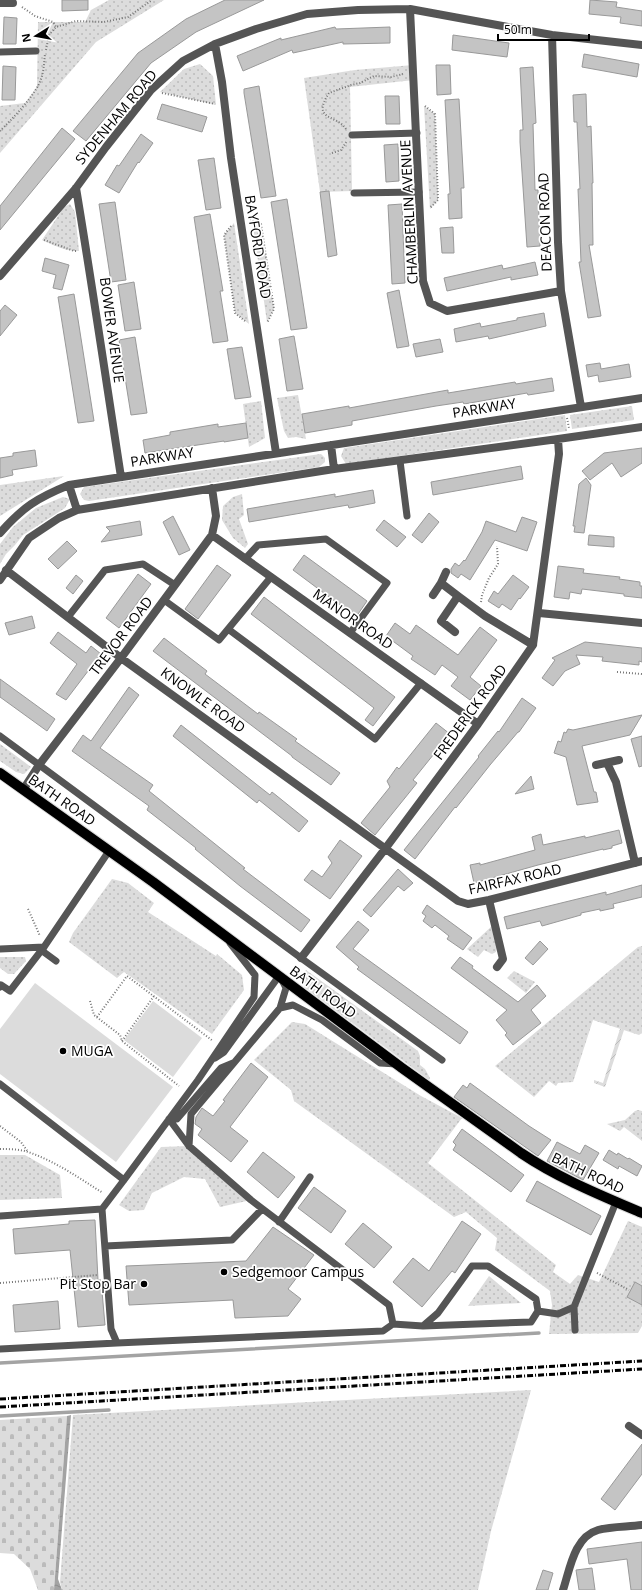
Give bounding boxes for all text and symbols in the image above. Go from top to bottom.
north arrow [16,16,56,56]
scale bar [498,16,589,42]
text: 50 m [504,21,532,38]
text: N [17,32,34,44]
street label: SYDENHAM ROAD [70,65,161,168]
street label: CHAMBERLIN AVENUE [395,139,422,285]
street label: DEACON ROAD [533,172,556,272]
street label: BAYFORD ROAD [241,194,276,300]
street label: BOWER AVENUE [96,276,129,384]
street label: PARKWAY [451,393,517,422]
street label: PARKWAY [129,442,195,471]
street label: MANOR ROAD [309,584,397,653]
street label: TREVOR ROAD [85,592,157,679]
street label: FREDERICK ROAD [428,660,511,763]
street label: KNOWLE ROAD [157,662,249,737]
street label: BATH ROAD [25,769,100,830]
street label: FAIRFAX ROAD [466,859,563,898]
street label: BATH ROAD [286,961,360,1022]
place label: MUGA [71,1041,113,1060]
marker: MUGA [58,1046,68,1056]
street label: BATH ROAD [549,1147,628,1198]
place label: Sedgemoor Campus [232,1262,364,1281]
marker: Sedgemoor Campus [219,1267,229,1277]
place label: Pit Stop Bar [60,1274,136,1293]
marker: Pit Stop Bar [139,1279,149,1289]

